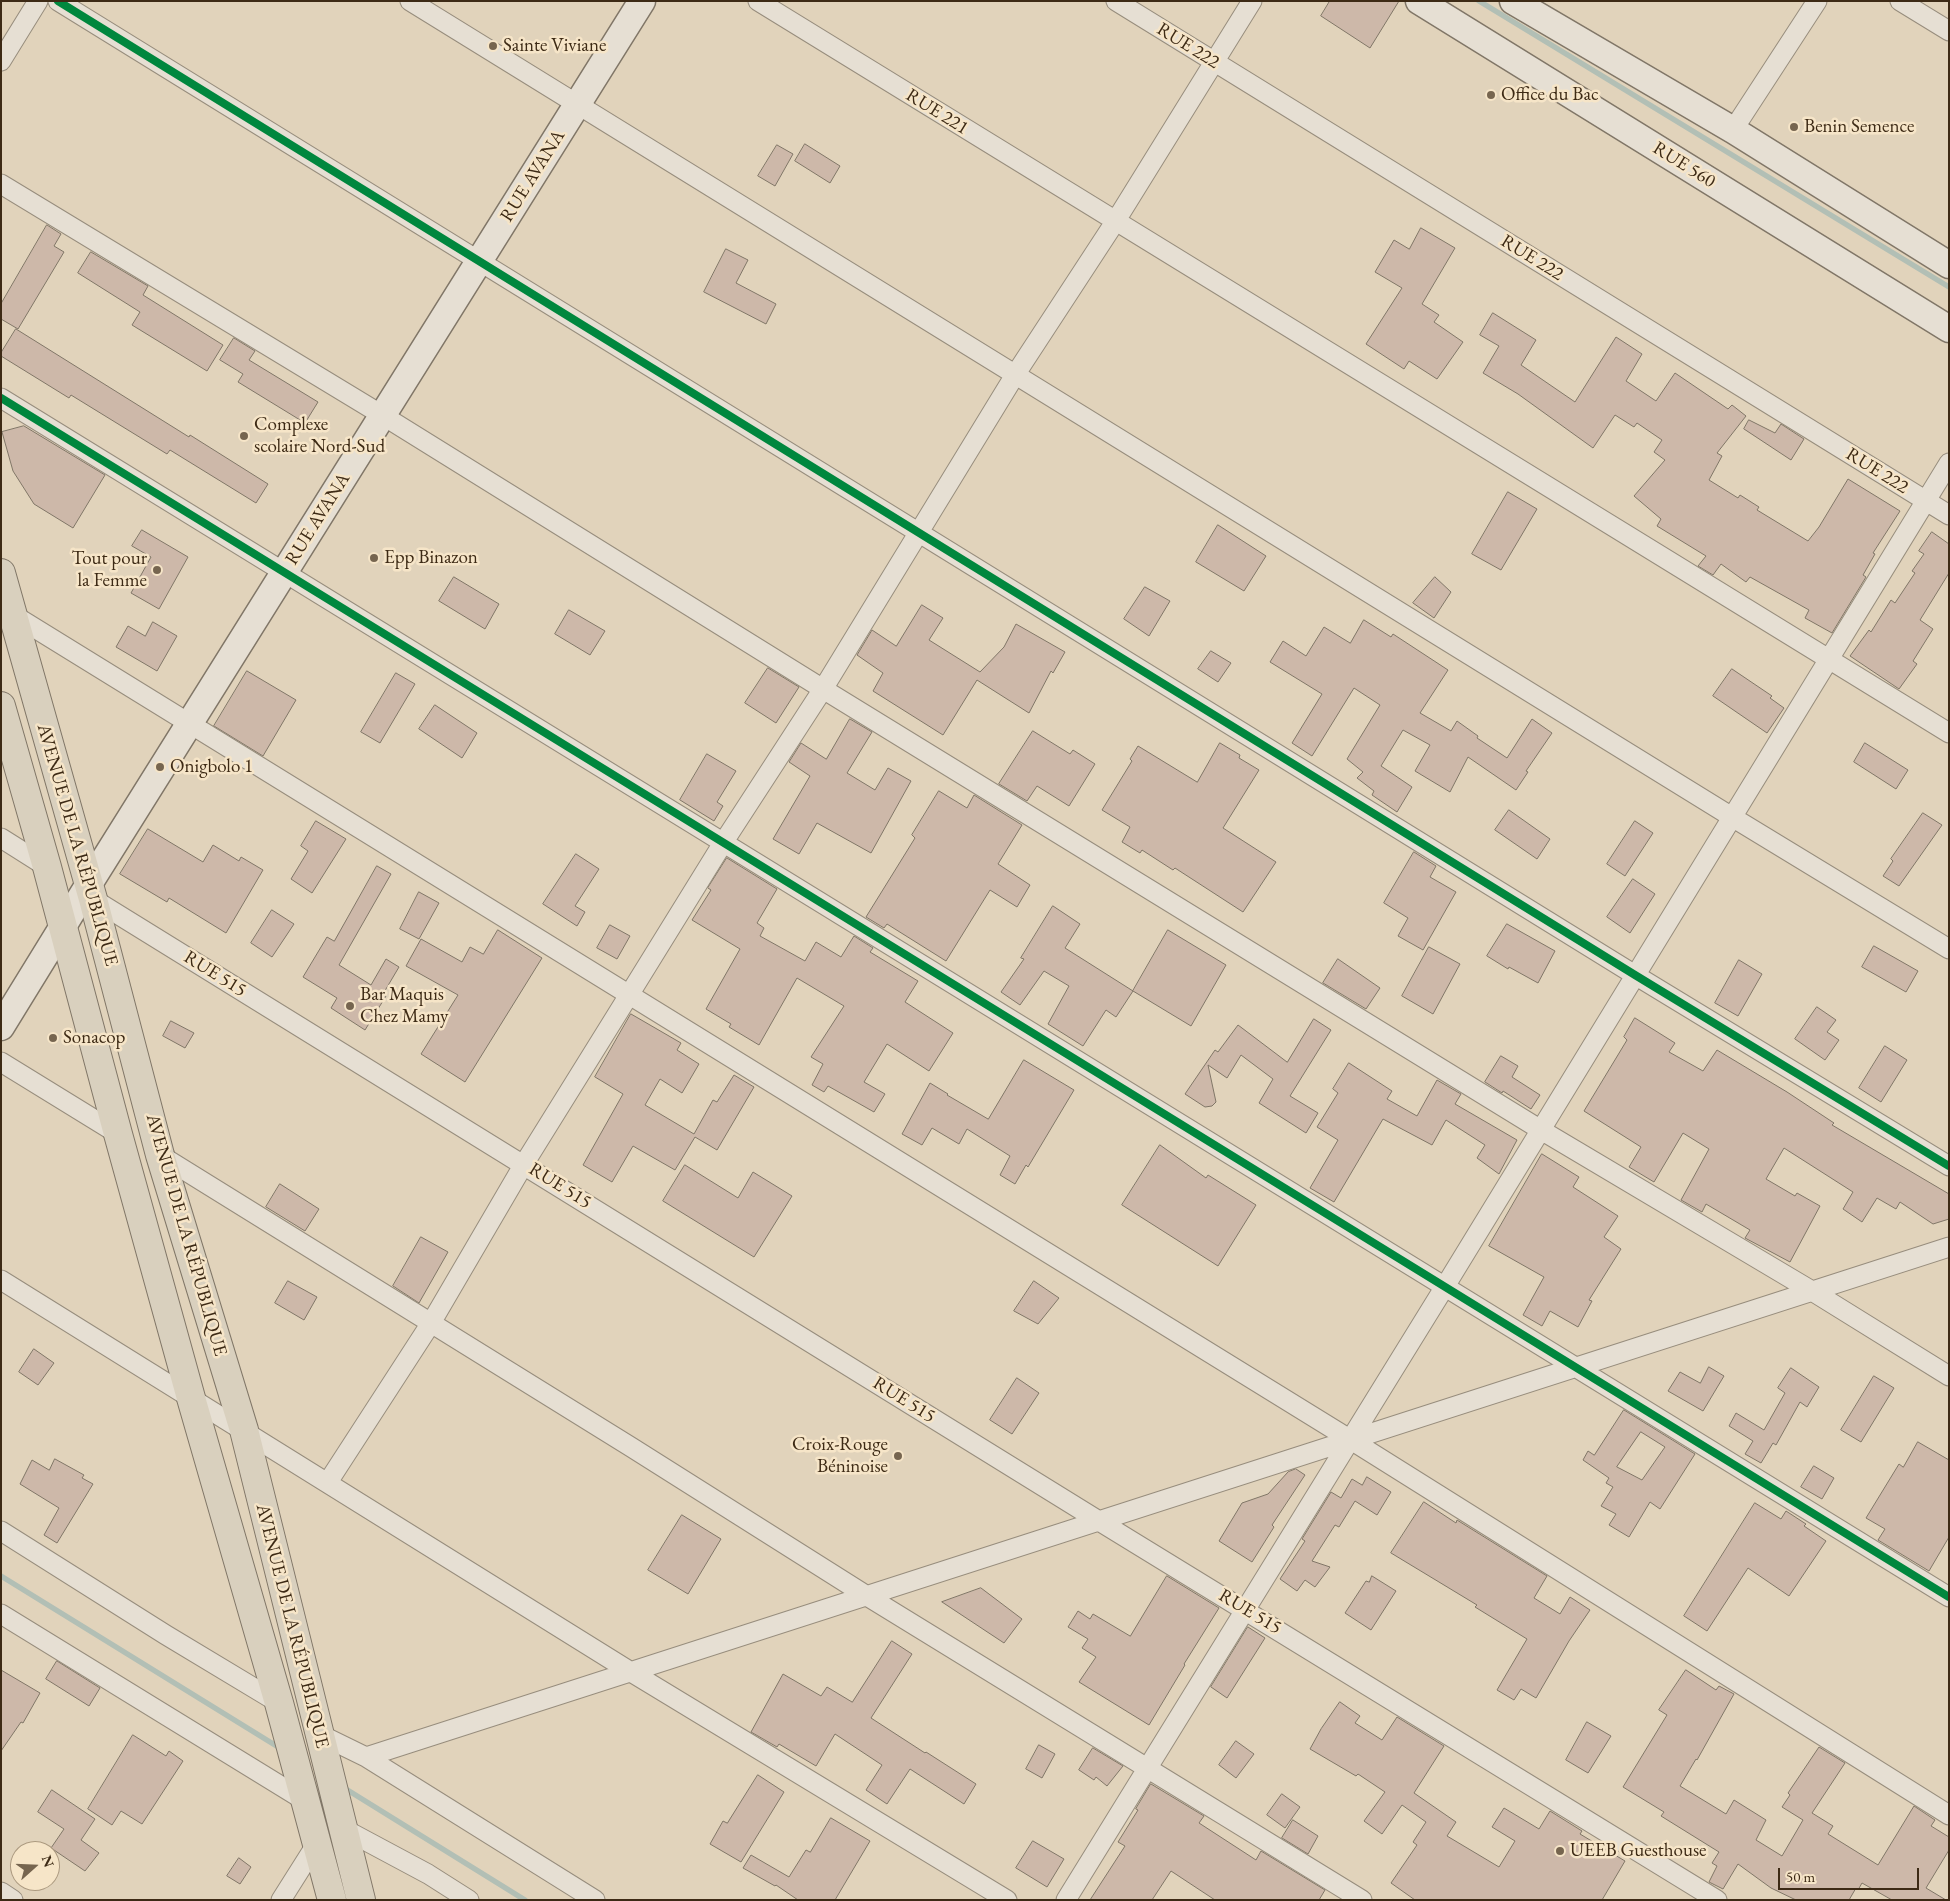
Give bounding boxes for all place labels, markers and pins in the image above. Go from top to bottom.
place label: Sainte Viviane [503,35,606,57]
marker: Sainte Viviane [487,40,499,52]
place label: Office du Bac [1501,84,1599,106]
marker: Office du Bac [1485,89,1497,101]
place label: Benin Semence [1804,116,1914,138]
marker: Benin Semence [1788,121,1800,133]
place label: Complexe scolaire Nord-Sud [254,414,385,458]
marker: Complexe scolaire Nord-Sud [238,430,250,442]
place label: Epp Binazon [384,547,478,569]
place label: Tout pour la Femme [71,548,147,592]
marker: Epp Binazon [368,552,380,564]
marker: Tout pour la Femme [151,564,163,576]
place label: Onigbolo 1 [170,756,253,778]
marker: Onigbolo 1 [154,761,166,773]
place label: Bar Maquis Chez Mamy [360,984,448,1028]
marker: Bar Maquis Chez Mamy [344,1000,356,1012]
place label: Sonacop [63,1027,125,1049]
marker: Sonacop [47,1032,59,1044]
place label: Croix-Rouge Béninoise [792,1434,888,1478]
marker: Croix-Rouge Béninoise [892,1450,904,1462]
place label: UEEB Guesthouse [1570,1840,1707,1862]
marker: UEEB Guesthouse [1554,1845,1566,1857]

